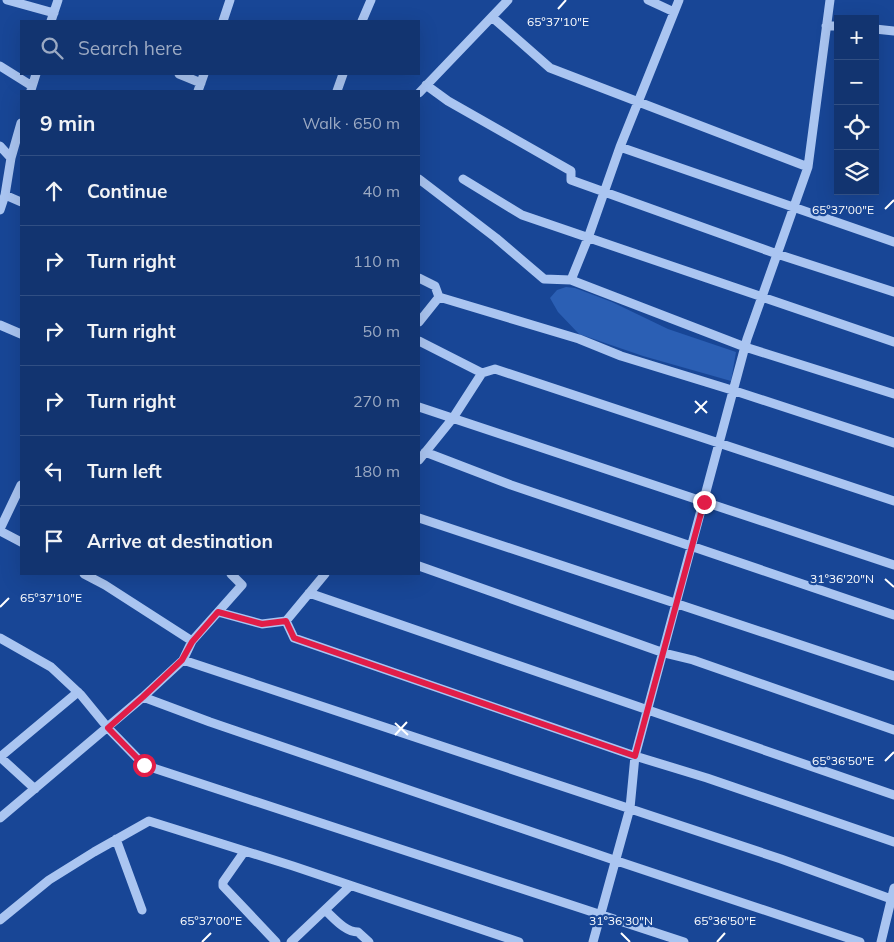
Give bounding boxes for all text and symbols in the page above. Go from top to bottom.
text: 65°37'10"E [527,14,589,29]
map controls [834,15,879,195]
button: + [834,15,879,60]
search box [20,20,420,75]
icon: search [38,34,66,62]
text: Search here [78,36,182,60]
button: − [834,60,879,105]
button: locate [834,105,879,150]
text: 9 min [40,110,95,136]
text: Walk · 650 m [302,113,400,133]
button: layers [834,150,879,195]
icon: ahead [40,177,68,205]
text: Continue [87,179,167,203]
text: 40 m [363,181,400,201]
text: 65°37'00"E [812,202,874,217]
icon: right [40,247,68,275]
text: Turn right [87,249,176,273]
text: 110 m [353,251,400,271]
icon: right [40,317,68,345]
text: Turn right [87,319,176,343]
text: 50 m [363,321,400,341]
icon: right [40,387,68,415]
text: Turn right [87,389,176,413]
text: 270 m [353,391,400,411]
icon: left [40,457,68,485]
text: Turn left [87,459,162,483]
text: 180 m [353,461,400,481]
route end [693,491,716,514]
icon: arrive [40,527,68,555]
text: Arrive at destination [87,529,273,553]
text: 31°36'20"N [810,571,874,586]
text: 65°37'10"E [20,590,82,605]
text: 65°36'50"E [812,753,874,768]
route start [133,754,156,777]
text: 65°37'00"E [180,913,242,928]
text: 31°36'30"N [589,913,653,928]
text: 65°36'50"E [694,913,756,928]

